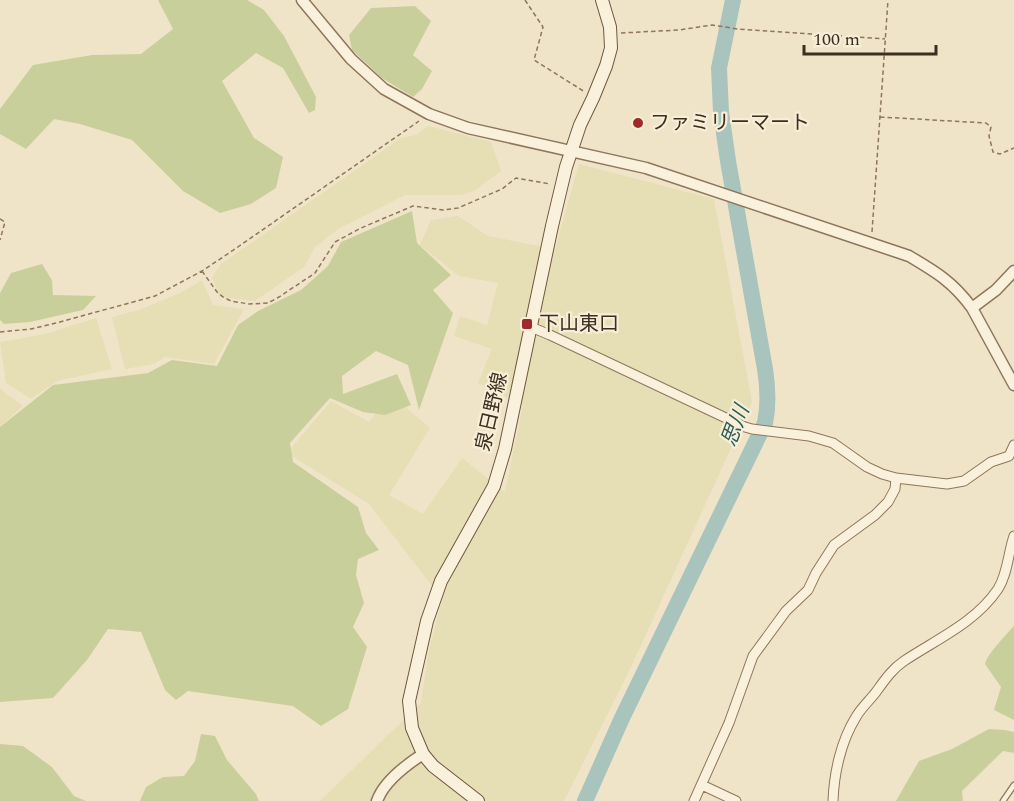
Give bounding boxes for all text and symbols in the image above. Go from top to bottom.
scale bar [804,18,936,56]
text: 100 m [813,26,860,53]
place label: ファミリーマート [650,108,810,138]
marker: ファミリーマート [631,116,645,130]
place label: 下山東口 [539,309,619,339]
marker: 下山東口 [520,317,534,331]
street label: 泉日野線 [468,370,516,454]
water label: 思川 [714,399,759,451]

